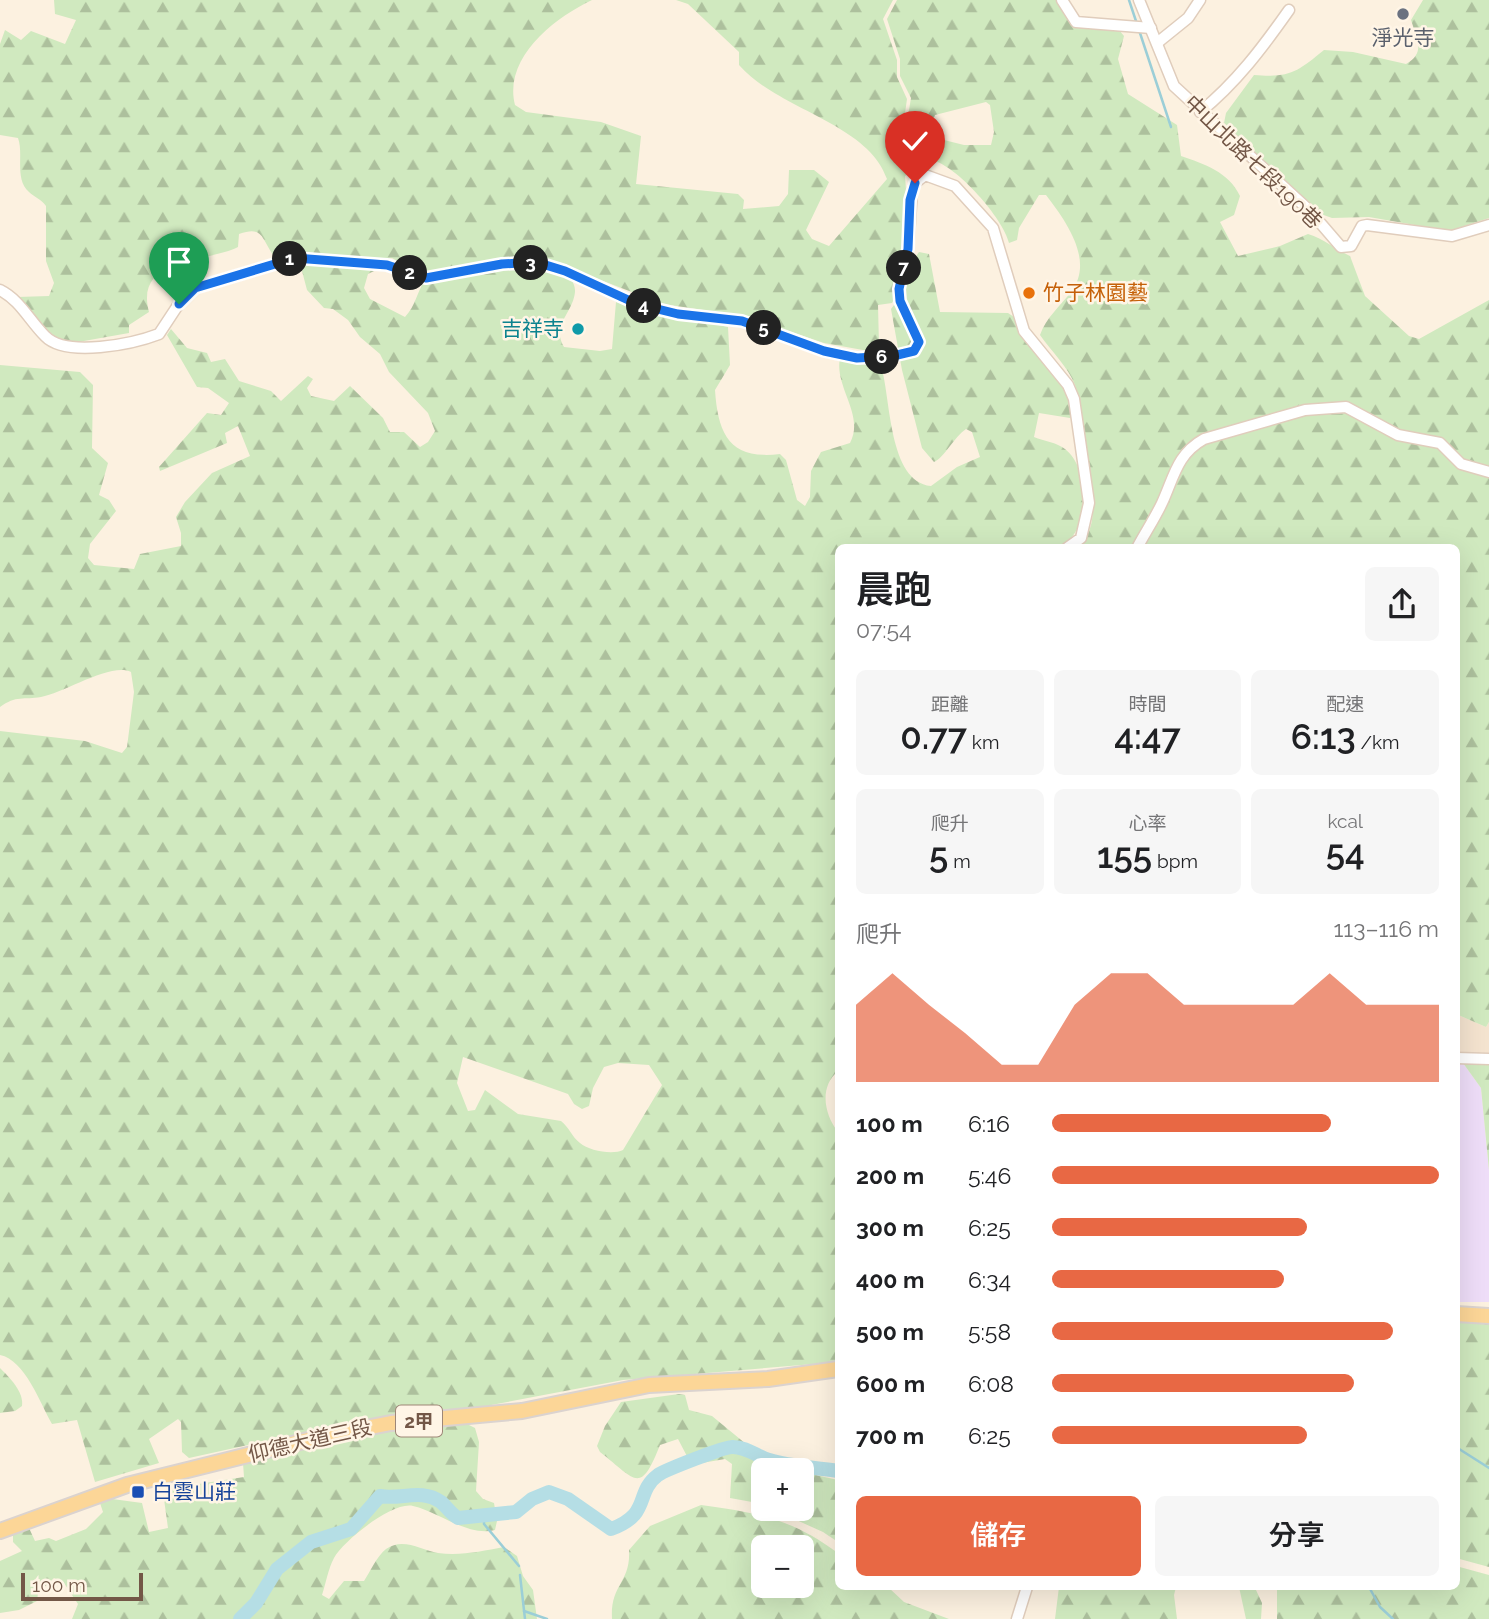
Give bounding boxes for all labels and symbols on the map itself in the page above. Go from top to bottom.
marker: 淨光寺 [1395,6,1411,22]
place label: 淨光寺 [1372,25,1435,50]
street label: 中山北路七段190巷 [1180,90,1327,234]
pin [885,111,945,183]
pin [149,232,209,304]
pin: 1 [272,242,308,276]
pin: 3 [514,246,548,280]
pin: 7 [886,250,922,286]
pin: 2 [392,256,428,290]
place label: 竹子林園藝 [1043,280,1148,305]
marker: 竹子林園藝 [1021,285,1037,301]
pin: 4 [626,288,662,324]
pin: 5 [746,310,782,346]
place label: 吉祥寺 [501,316,564,341]
marker: 吉祥寺 [570,321,586,337]
pin: 6 [864,340,900,374]
road number: 2甲 [396,1406,442,1436]
street label: 仰德大道三段 [246,1414,374,1467]
place label: 白雲山莊 [152,1479,236,1504]
marker: 白雲山莊 [130,1484,146,1500]
scale bar [21,1570,144,1602]

